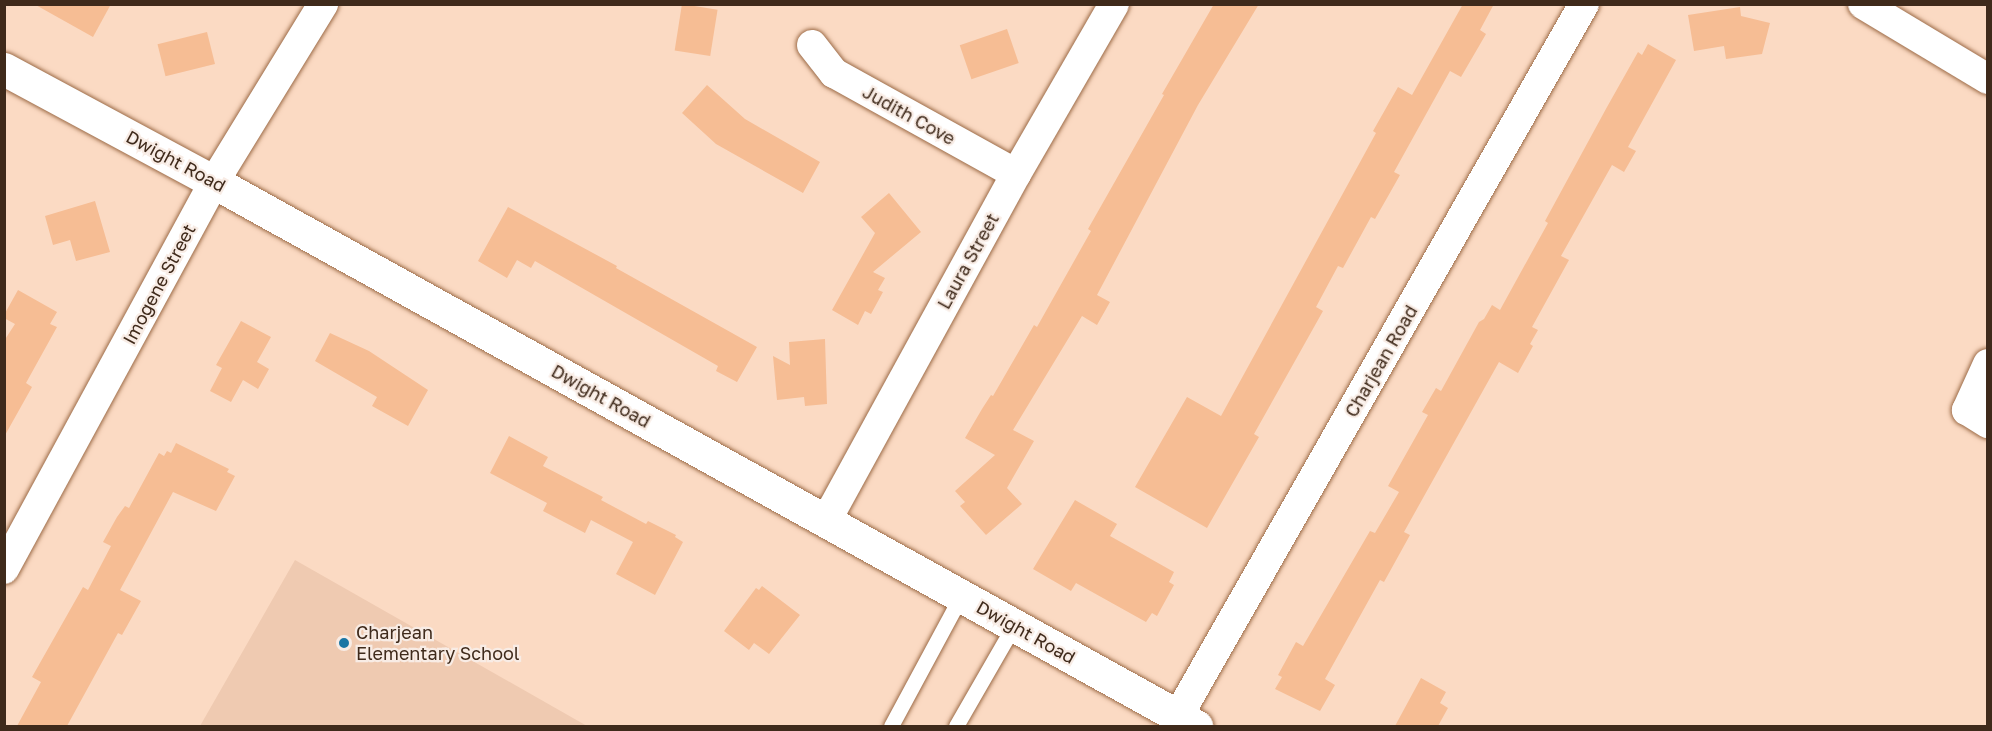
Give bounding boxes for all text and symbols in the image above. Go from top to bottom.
street label: Judith Cove [859,81,959,149]
street label: Dwight Road [122,126,230,196]
street label: Laura Street [933,209,1003,313]
street label: Imogene Street [118,220,200,348]
street label: Charjean Road [1340,301,1422,421]
street label: Dwight Road [548,360,654,432]
street label: Dwight Road [973,596,1079,668]
place label: Charjean Elementary School [356,622,520,664]
marker: Charjean Elementary School [337,636,351,650]

